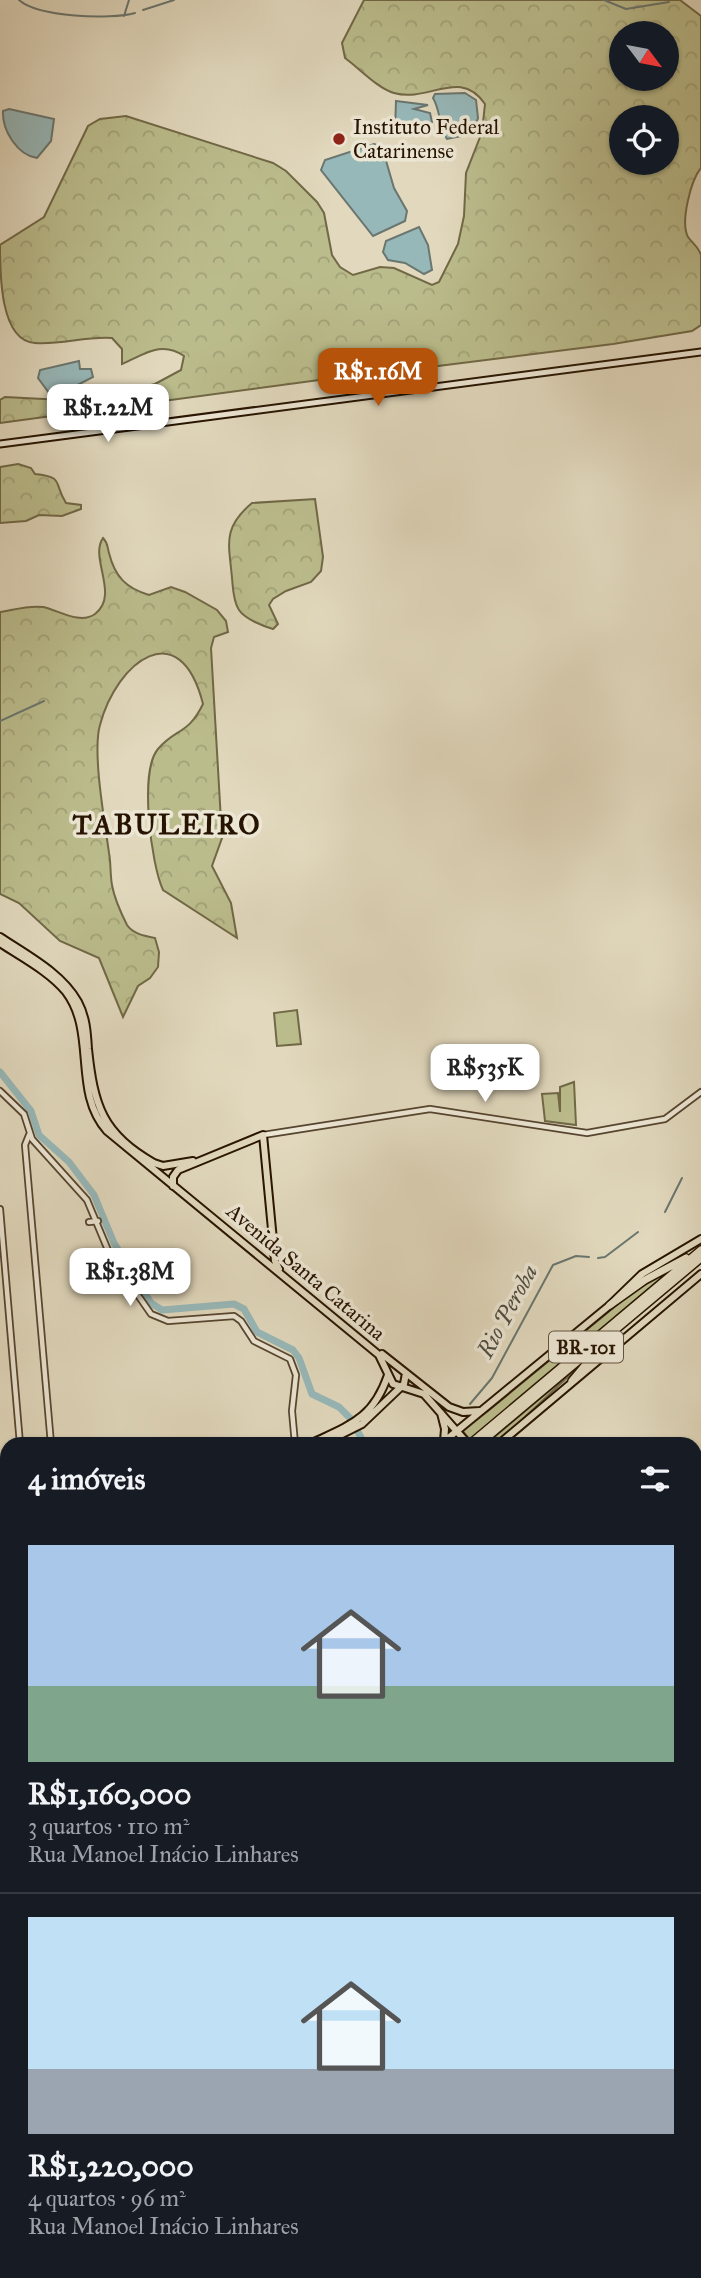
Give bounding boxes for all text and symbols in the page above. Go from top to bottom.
north arrow [609,21,679,91]
map controls [609,21,679,175]
button: locate [609,105,679,175]
place label: Instituto Federal Catarinense [353,114,499,164]
marker: Instituto Federal Catarinense [331,131,347,147]
pin: R$1.16M [313,348,443,408]
text: R$1.16M [334,357,422,385]
pin: R$1.22M [43,384,173,444]
text: R$1.22M [63,393,153,421]
district label: TABULEIRO [72,807,262,842]
pin: R$535K [428,1044,542,1104]
text: R$535K [447,1053,523,1081]
street label: Avenida Santa Catarina [221,1197,391,1346]
pin: R$1.38M [65,1248,195,1308]
text: R$1.38M [86,1257,175,1285]
water label: Rio Peroba [470,1260,543,1363]
road number: BR-101 [549,1331,623,1362]
icon: filters [636,1460,674,1498]
text: 4 imóveis [28,1461,145,1497]
icon: home [288,1591,414,1717]
text: R$1,160,000 [28,1776,191,1812]
text: 3 quartos · 110 m² [28,1812,189,1840]
text: Rua Manoel Inácio Linhares [28,1840,299,1868]
icon: home [288,1963,414,2089]
text: R$1,220,000 [28,2148,194,2184]
text: 4 quartos · 96 m² [28,2184,186,2212]
text: Rua Manoel Inácio Linhares [28,2212,299,2240]

